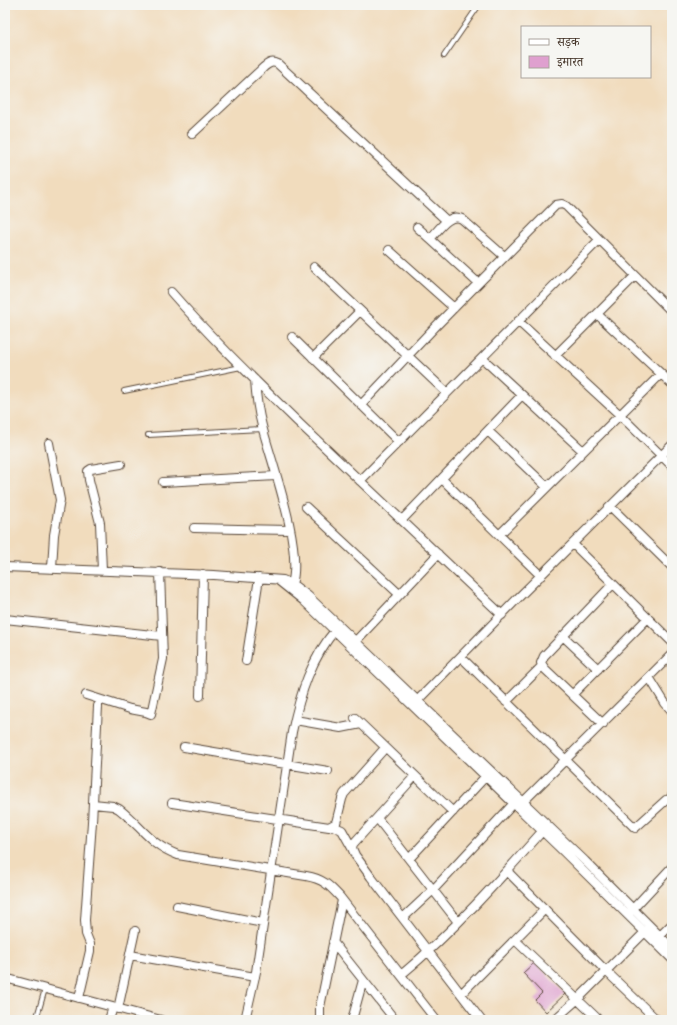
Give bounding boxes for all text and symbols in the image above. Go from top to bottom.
legend [521,26,651,78]
text: सड़क [556,35,581,50]
text: इमारत [556,55,584,70]

